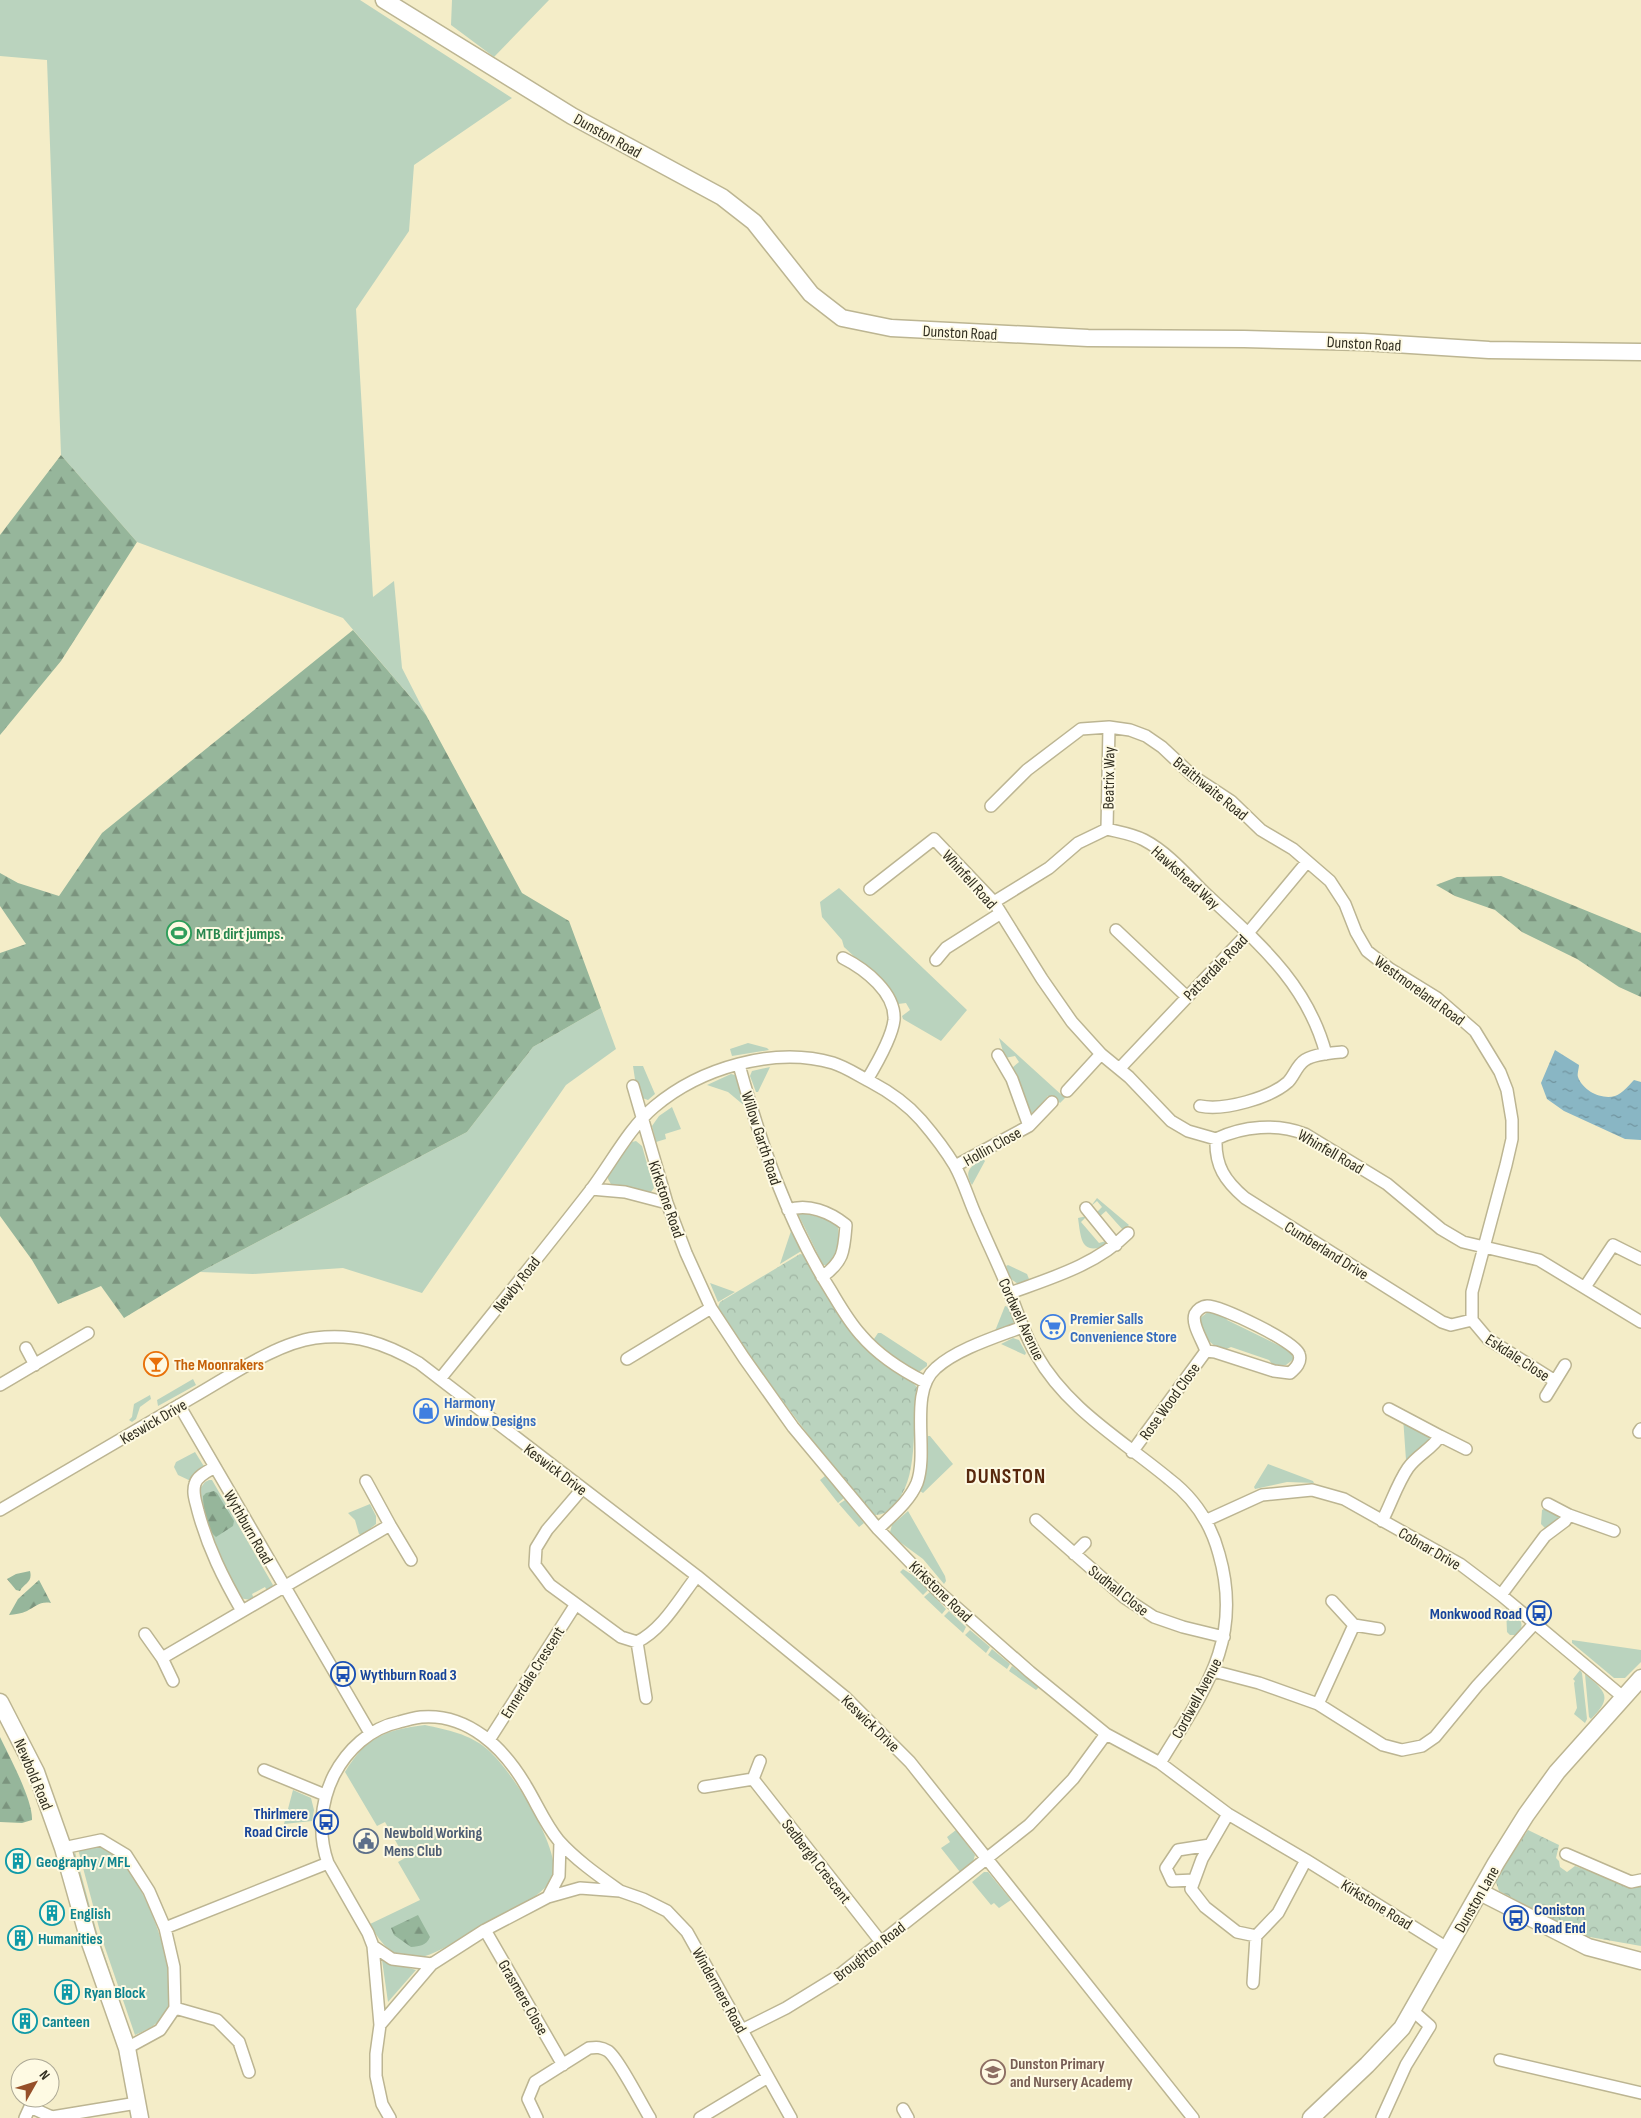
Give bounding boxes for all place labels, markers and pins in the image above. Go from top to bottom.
sports icon: MTB dirt jumps. [166,920,192,946]
place label: MTB dirt jumps. [196,925,284,944]
place label: Premier Salls Convenience Store [1070,1310,1177,1347]
supermarket icon: Premier Salls Convenience Store [1040,1314,1066,1340]
bar icon: The Moonrakers [143,1351,169,1377]
place label: The Moonrakers [174,1356,264,1375]
place label: Harmony Window Designs [444,1394,536,1431]
shop icon: Harmony Window Designs [413,1398,439,1424]
bus stop icon: Monkwood Road [1526,1600,1552,1626]
place label: Monkwood Road [1430,1605,1522,1624]
bus stop icon: Wythburn Road 3 [330,1661,356,1687]
place label: Wythburn Road 3 [360,1666,457,1685]
place label: Thirlmere Road Circle [244,1805,308,1842]
bus stop icon: Thirlmere Road Circle [313,1809,339,1835]
place label: Newbold Working Mens Club [384,1824,482,1861]
public building icon: Newbold Working Mens Club [353,1828,379,1854]
building icon: Geography / MFL [5,1848,31,1874]
place label: Geography / MFL [36,1853,131,1872]
building icon: English [39,1900,65,1926]
place label: Coniston Road End [1534,1901,1586,1938]
place label: English [70,1905,111,1924]
bus stop icon: Coniston Road End [1503,1905,1529,1931]
building icon: Humanities [7,1925,33,1951]
place label: Humanities [38,1930,103,1949]
building icon: Ryan Block [54,1979,80,2005]
place label: Ryan Block [84,1984,146,2003]
building icon: Canteen [12,2008,38,2034]
place label: Canteen [42,2013,90,2032]
place label: Dunston Primary and Nursery Academy [1010,2055,1133,2092]
school or university icon: Dunston Primary and Nursery Academy [980,2059,1006,2085]

